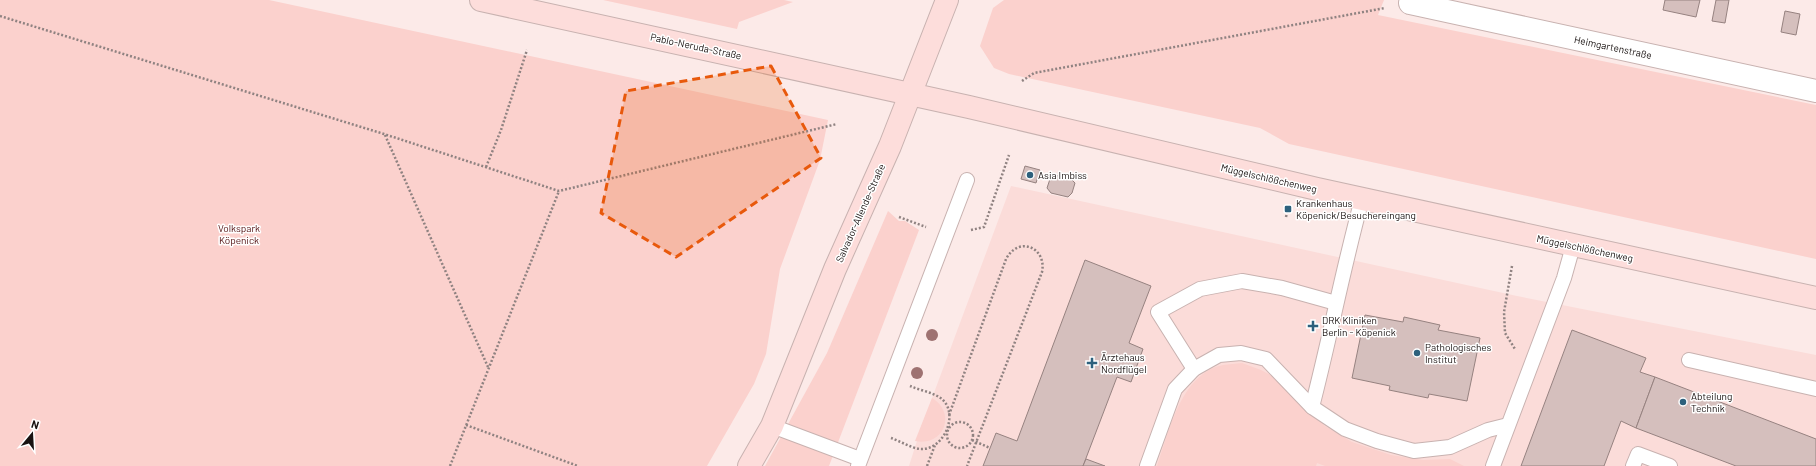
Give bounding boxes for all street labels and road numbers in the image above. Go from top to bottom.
street label: Pablo-Neruda-Straße [649,30,743,62]
street label: Heimgartenstraße [1573,33,1653,61]
street label: Müggelschlößchenweg [1220,161,1318,195]
street label: Salvador-Allende-Straße [833,162,887,264]
street label: Müggelschlößchenweg [1536,232,1634,264]

